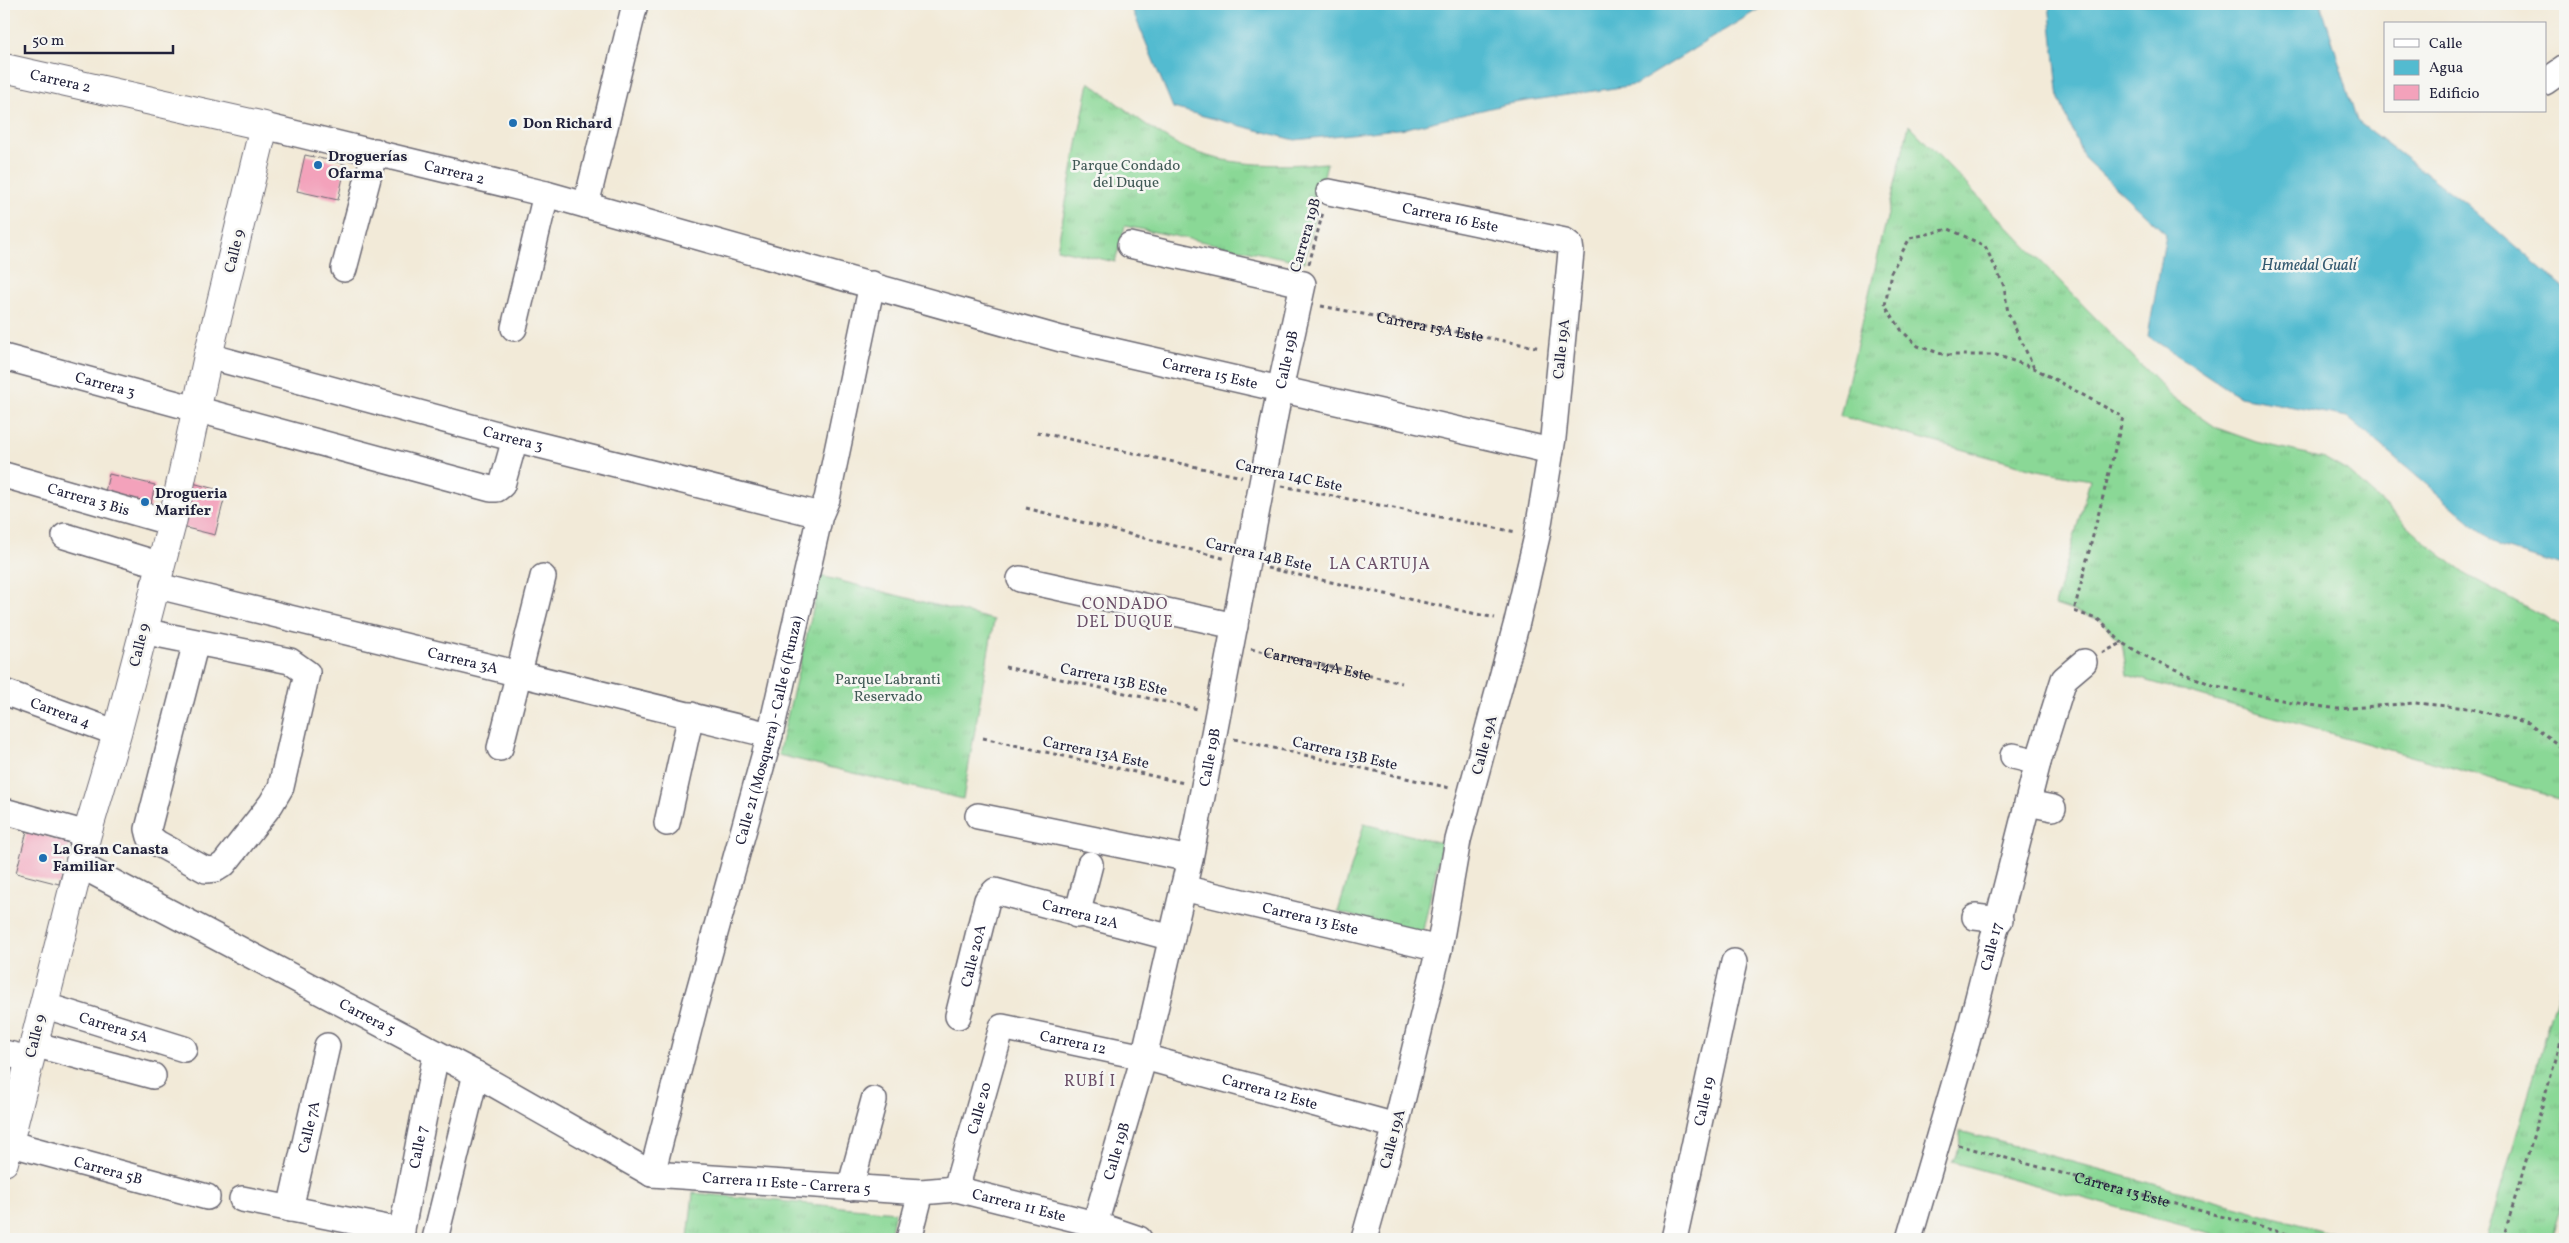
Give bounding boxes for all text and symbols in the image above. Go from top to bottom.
scale bar [25,22,172,54]
legend [2384,22,2546,112]
text: 50 m [32,31,64,52]
text: Calle [2429,34,2462,55]
text: Agua [2429,58,2463,79]
street label: Carrera 2 [28,65,93,99]
text: Edificio [2429,84,2480,105]
place label: Don Richard [523,114,612,135]
marker: Don Richard [507,117,519,129]
place label: Droguerías Ofarma [328,147,407,185]
street label: Carrera 2 [422,156,487,191]
park label: Parque Condado del Duque [1072,156,1180,194]
marker: Droguerías Ofarma [312,159,324,171]
street label: Carrera 19B [1286,196,1327,275]
street label: Carrera 16 Este [1400,198,1500,239]
street label: Calle 9 [220,227,251,275]
water label: Humedal Gualí [2261,255,2359,277]
street label: Carrera 15A Este [1375,308,1485,349]
street label: Calle 19A [1549,318,1576,380]
street label: Calle 19B [1271,329,1305,391]
street label: Carrera 15 Este [1160,353,1260,396]
street label: Carrera 3 [73,368,137,404]
street label: Carrera 3 [480,422,545,458]
street label: Carrera 14C Este [1233,455,1344,498]
street label: Carrera 3 Bis [45,479,132,522]
place label: Drogueria Marifer [155,484,227,522]
marker: Drogueria Marifer [139,496,151,508]
street label: Carrera 14B Este [1203,533,1314,578]
district label: LA CARTUJA [1329,554,1431,576]
district label: CONDADO DEL DUQUE [1076,594,1174,634]
street label: Calle 21 (Mosquera) - Calle 6 (Funza) [731,614,809,848]
street label: Calle 9 [125,621,156,669]
street label: Carrera 3A [425,643,501,681]
street label: Carrera 14A Este [1261,643,1373,688]
street label: Carrera 13B ESte [1058,659,1169,702]
park label: Parque Labranti Reservado [835,670,941,708]
street label: Carrera 4 [27,693,93,734]
street label: Calle 19A [1467,713,1504,777]
street label: Calle 19B [1195,726,1227,789]
street label: Carrera 13A Este [1040,732,1151,775]
street label: Carrera 13B Este [1290,732,1399,777]
place label: La Gran Canasta Familiar [53,840,169,878]
marker: La Gran Canasta Familiar [37,852,49,864]
street label: Carrera 12A [1040,895,1121,935]
street label: Carrera 13 Este [1260,898,1360,941]
street label: Calle 17 [1976,920,2009,973]
street label: Calle 20A [957,922,993,990]
street label: Carrera 5 [335,994,399,1042]
street label: Carrera 5A [76,1008,151,1049]
street label: Calle 9 [21,1012,52,1060]
street label: Carrera 12 [1037,1026,1108,1061]
street label: Carrera 12 Este [1219,1070,1320,1116]
district label: RUBÍ I [1064,1071,1116,1093]
street label: Calle 19 [1690,1075,1721,1128]
street label: Calle 20 [963,1080,998,1137]
street label: Calle 7A [294,1099,326,1155]
street label: Calle 19A [1375,1107,1412,1171]
street label: Calle 19B [1099,1120,1136,1183]
street label: Calle 7 [405,1124,434,1170]
street label: Carrera 5B [71,1152,145,1191]
street label: Carrera 11 Este - Carrera 5 [701,1168,871,1201]
street label: Carrera 13 Este [2072,1168,2172,1214]
street label: Carrera 11 Este [970,1184,1068,1228]

